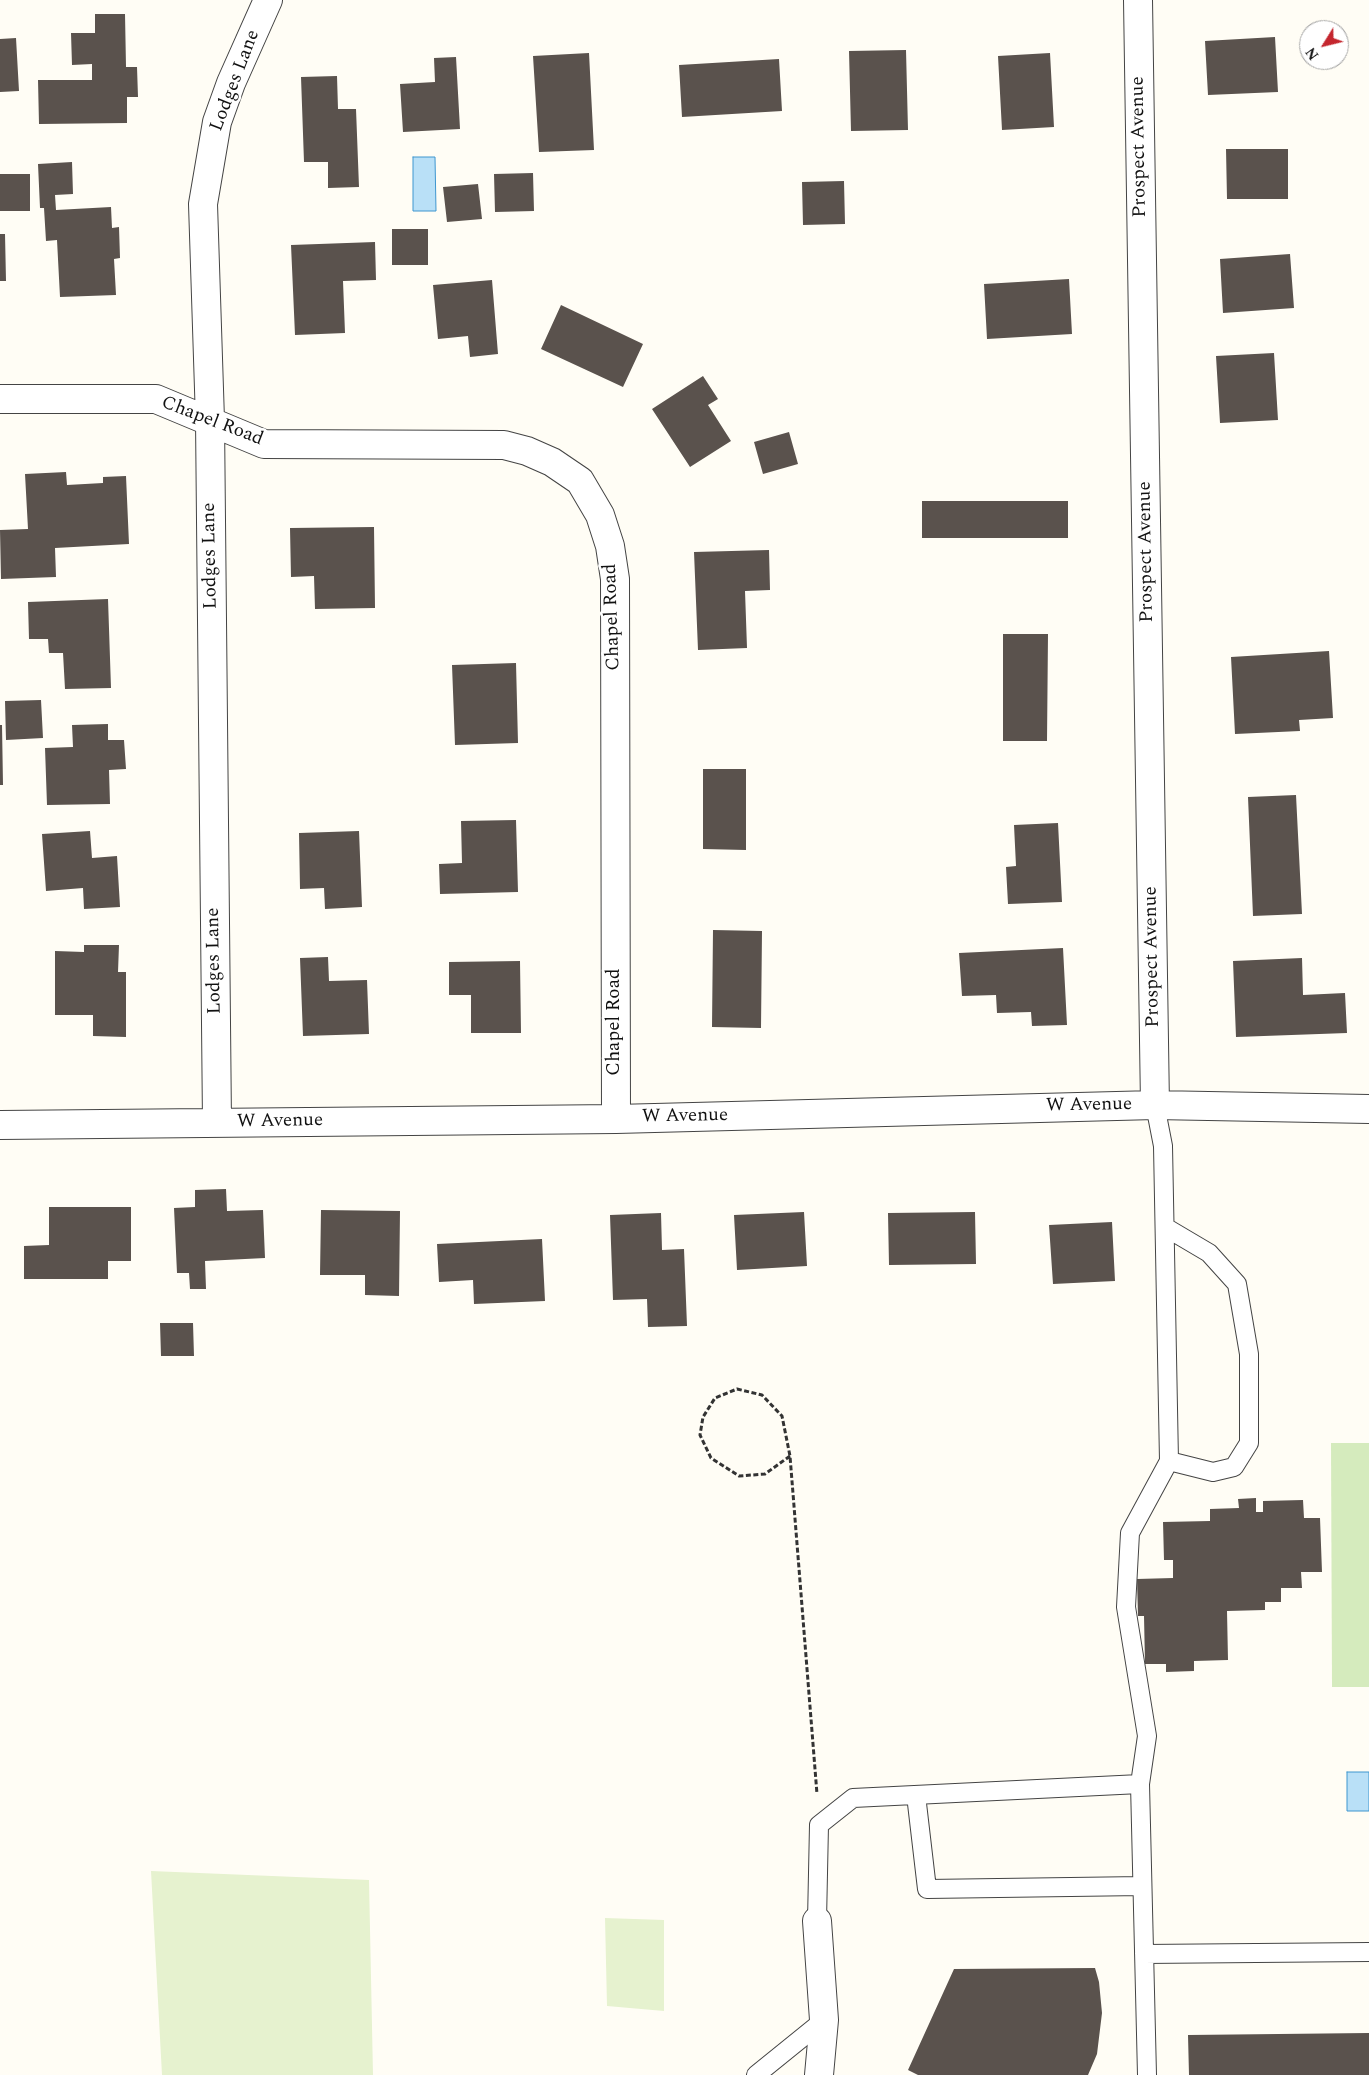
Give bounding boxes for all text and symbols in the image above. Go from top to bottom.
north arrow [1299,20,1349,70]
street label: Lodges Lane [206,27,266,135]
text: N [1300,43,1324,64]
street label: Prospect Avenue [1127,76,1153,218]
street label: Chapel Road [158,392,266,452]
street label: Prospect Avenue [1134,481,1160,623]
street label: Lodges Lane [199,502,223,610]
street label: Chapel Road [600,563,626,671]
street label: Prospect Avenue [1140,886,1166,1028]
street label: Lodges Lane [203,907,227,1015]
street label: Chapel Road [604,968,626,1076]
street label: W Avenue [1046,1094,1132,1118]
street label: W Avenue [642,1105,728,1129]
street label: W Avenue [237,1110,323,1134]

